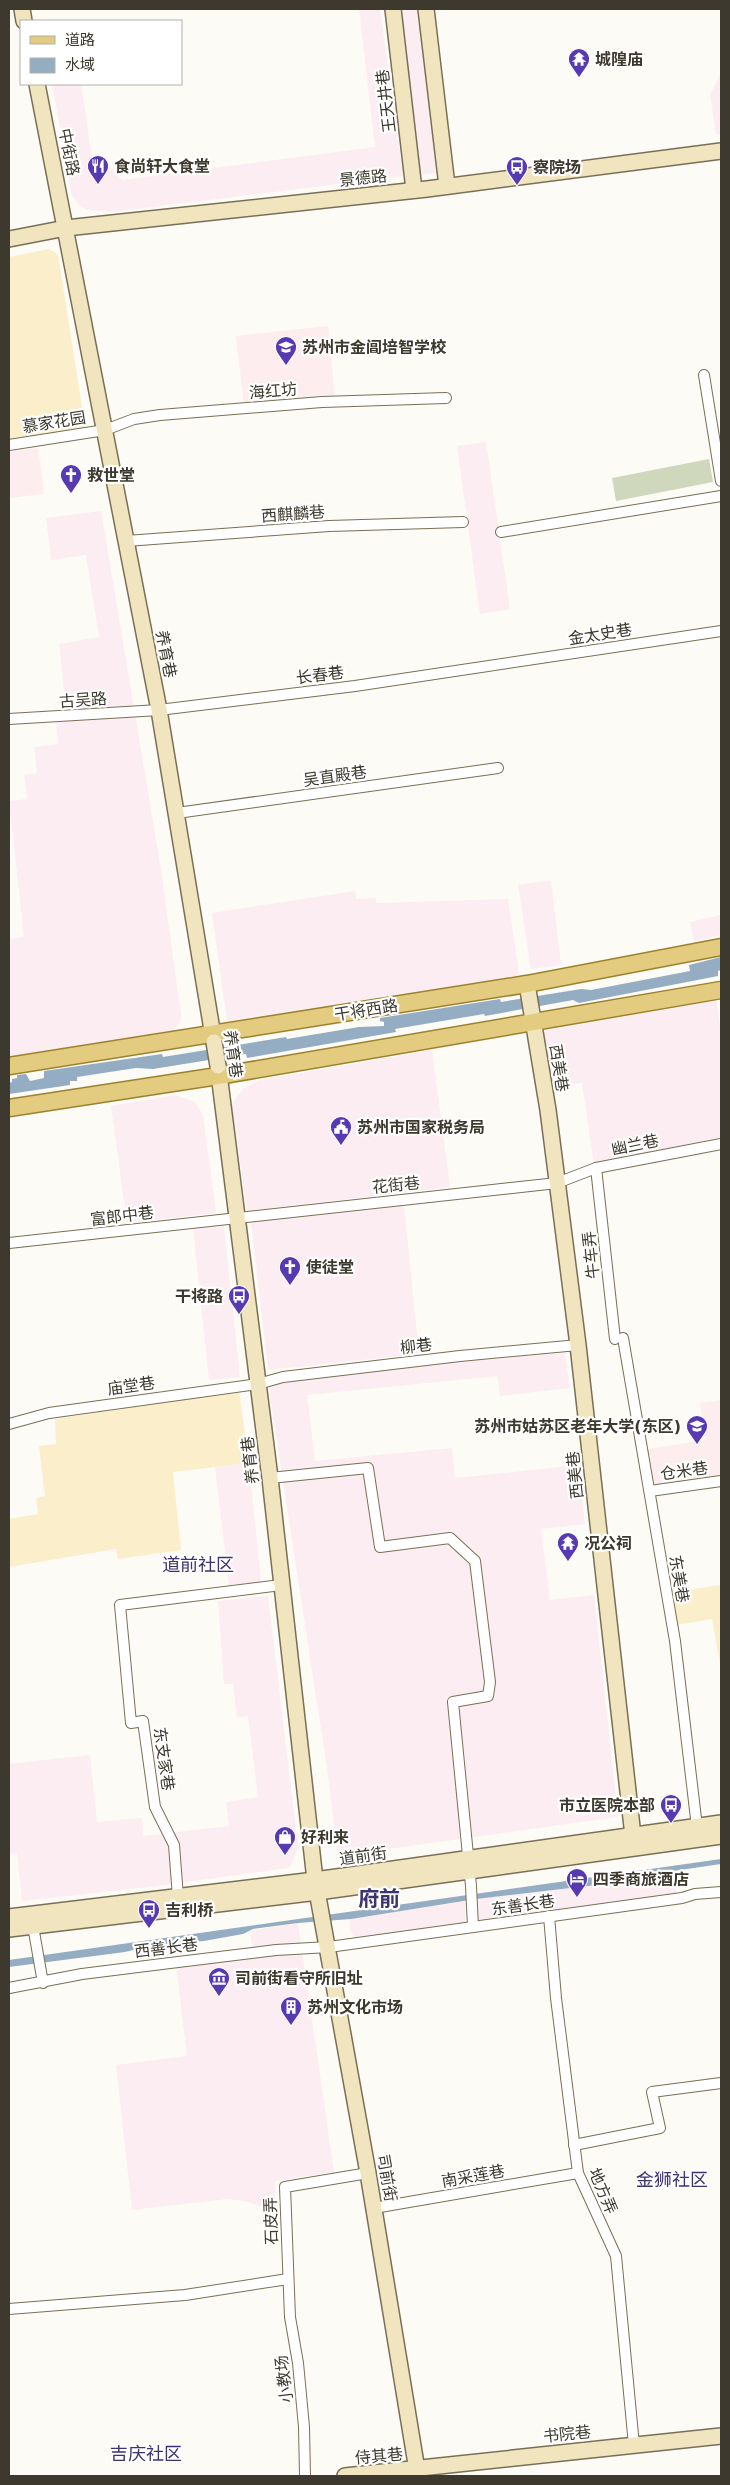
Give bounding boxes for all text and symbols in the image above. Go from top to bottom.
legend [20,20,182,85]
text: 道路 [65,31,95,49]
temple icon: 城隍庙 [567,47,591,78]
place label: 城隍庙 [595,50,643,69]
text: 水域 [65,56,95,74]
street label: 王天井巷 [373,68,399,134]
street label: 中街路 [55,127,83,177]
restaurant icon: 食尚轩大食堂 [86,154,110,185]
bus stop icon: 察院场 [505,155,529,186]
place label: 食尚轩大食堂 [114,157,210,176]
place label: 察院场 [533,158,581,177]
street label: 景德路 [338,166,388,190]
school or university icon: 苏州市金阊培智学校 [274,335,298,366]
place label: 苏州市金阊培智学校 [302,338,447,357]
street label: 海红坊 [248,379,298,403]
street label: 慕家花园 [21,408,87,436]
church icon: 救世堂 [59,463,83,494]
place label: 救世堂 [87,466,135,485]
street label: 西麒麟巷 [260,502,326,526]
street label: 金太史巷 [567,620,633,648]
street label: 养育巷 [152,629,180,679]
street label: 长春巷 [295,663,345,687]
street label: 古吴路 [58,689,108,711]
street label: 吴直殿巷 [302,762,368,790]
street label: 干将西路 [333,996,399,1024]
street label: 养育巷 [220,1029,246,1079]
street label: 西美巷 [546,1043,572,1093]
public building icon: 苏州市国家税务局 [329,1115,353,1146]
place label: 苏州市国家税务局 [357,1118,485,1137]
street label: 幽兰巷 [610,1131,660,1159]
street label: 花街巷 [371,1173,421,1197]
street label: 富郎中巷 [89,1203,155,1229]
street label: 牛车弄 [579,1230,603,1280]
church icon: 使徒堂 [278,1255,302,1286]
place label: 使徒堂 [305,1258,354,1277]
bus stop icon: 干将路 [227,1284,251,1315]
place label: 干将路 [175,1287,223,1306]
street label: 柳巷 [399,1335,433,1357]
street label: 庙堂巷 [106,1373,156,1399]
school or university icon: 苏州市姑苏区老年大学(东区) [685,1414,709,1445]
place label: 苏州市姑苏区老年大学(东区) [474,1417,681,1436]
street label: 养育巷 [238,1435,262,1485]
street label: 西美巷 [563,1450,587,1500]
street label: 仓米巷 [659,1458,709,1484]
temple icon: 况公祠 [556,1531,580,1562]
place label: 况公祠 [584,1534,632,1553]
district label: 道前社区 [162,1554,234,1575]
street label: 东美巷 [665,1554,693,1604]
street label: 东支家巷 [150,1726,178,1792]
bus stop icon: 市立医院本部 [659,1793,683,1824]
place label: 市立医院本部 [559,1796,655,1815]
shop icon: 好利来 [273,1825,297,1856]
place label: 好利来 [301,1828,349,1847]
street label: 道前街 [338,1843,388,1869]
hotel icon: 四季商旅酒店 [565,1867,589,1898]
place label: 四季商旅酒店 [593,1870,689,1889]
district label: 府前 [358,1887,400,1911]
street label: 东善长巷 [490,1891,556,1919]
bus stop icon: 吉利桥 [137,1898,161,1929]
place label: 吉利桥 [165,1901,214,1920]
street label: 西善长巷 [133,1935,199,1961]
museum icon: 司前街看守所旧址 [207,1966,231,1997]
place label: 司前街看守所旧址 [235,1969,363,1988]
building icon: 苏州文化市场 [279,1995,303,2026]
place label: 苏州文化市场 [307,1998,403,2017]
street label: 司前街 [373,2153,401,2203]
street label: 南采莲巷 [440,2161,506,2191]
street label: 地方弄 [585,2165,621,2217]
district label: 金狮社区 [636,2169,708,2190]
street label: 石皮弄 [261,2197,281,2245]
street label: 小教场 [272,2354,296,2404]
street label: 书院巷 [542,2422,592,2446]
district label: 吉庆社区 [110,2443,182,2464]
street label: 侍其巷 [354,2444,404,2468]

